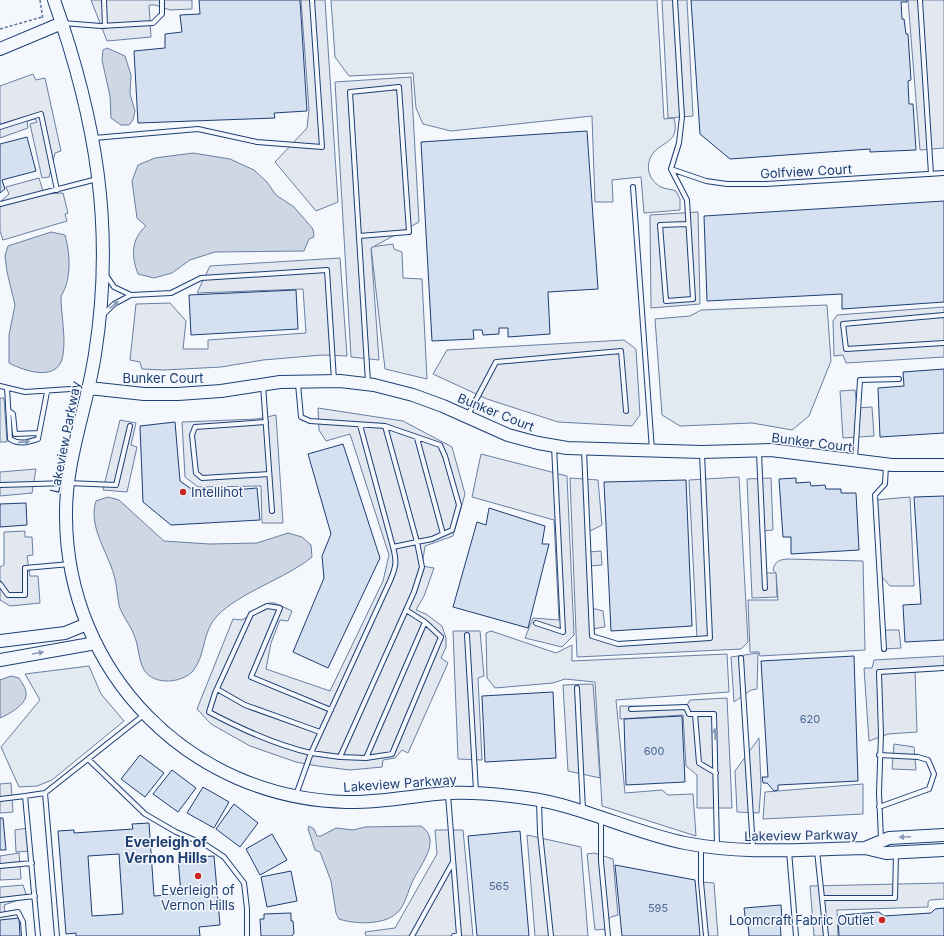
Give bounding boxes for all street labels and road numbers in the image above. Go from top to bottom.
street label: Golfview Court [760,161,852,181]
street label: Bunker Court [122,370,204,386]
street label: Lakeview Parkway [46,380,84,494]
street label: Bunker Court [455,389,537,435]
street label: Bunker Court [771,429,853,455]
street label: Lakeview Parkway [343,771,457,795]
street label: Lakeview Parkway [744,826,858,844]

